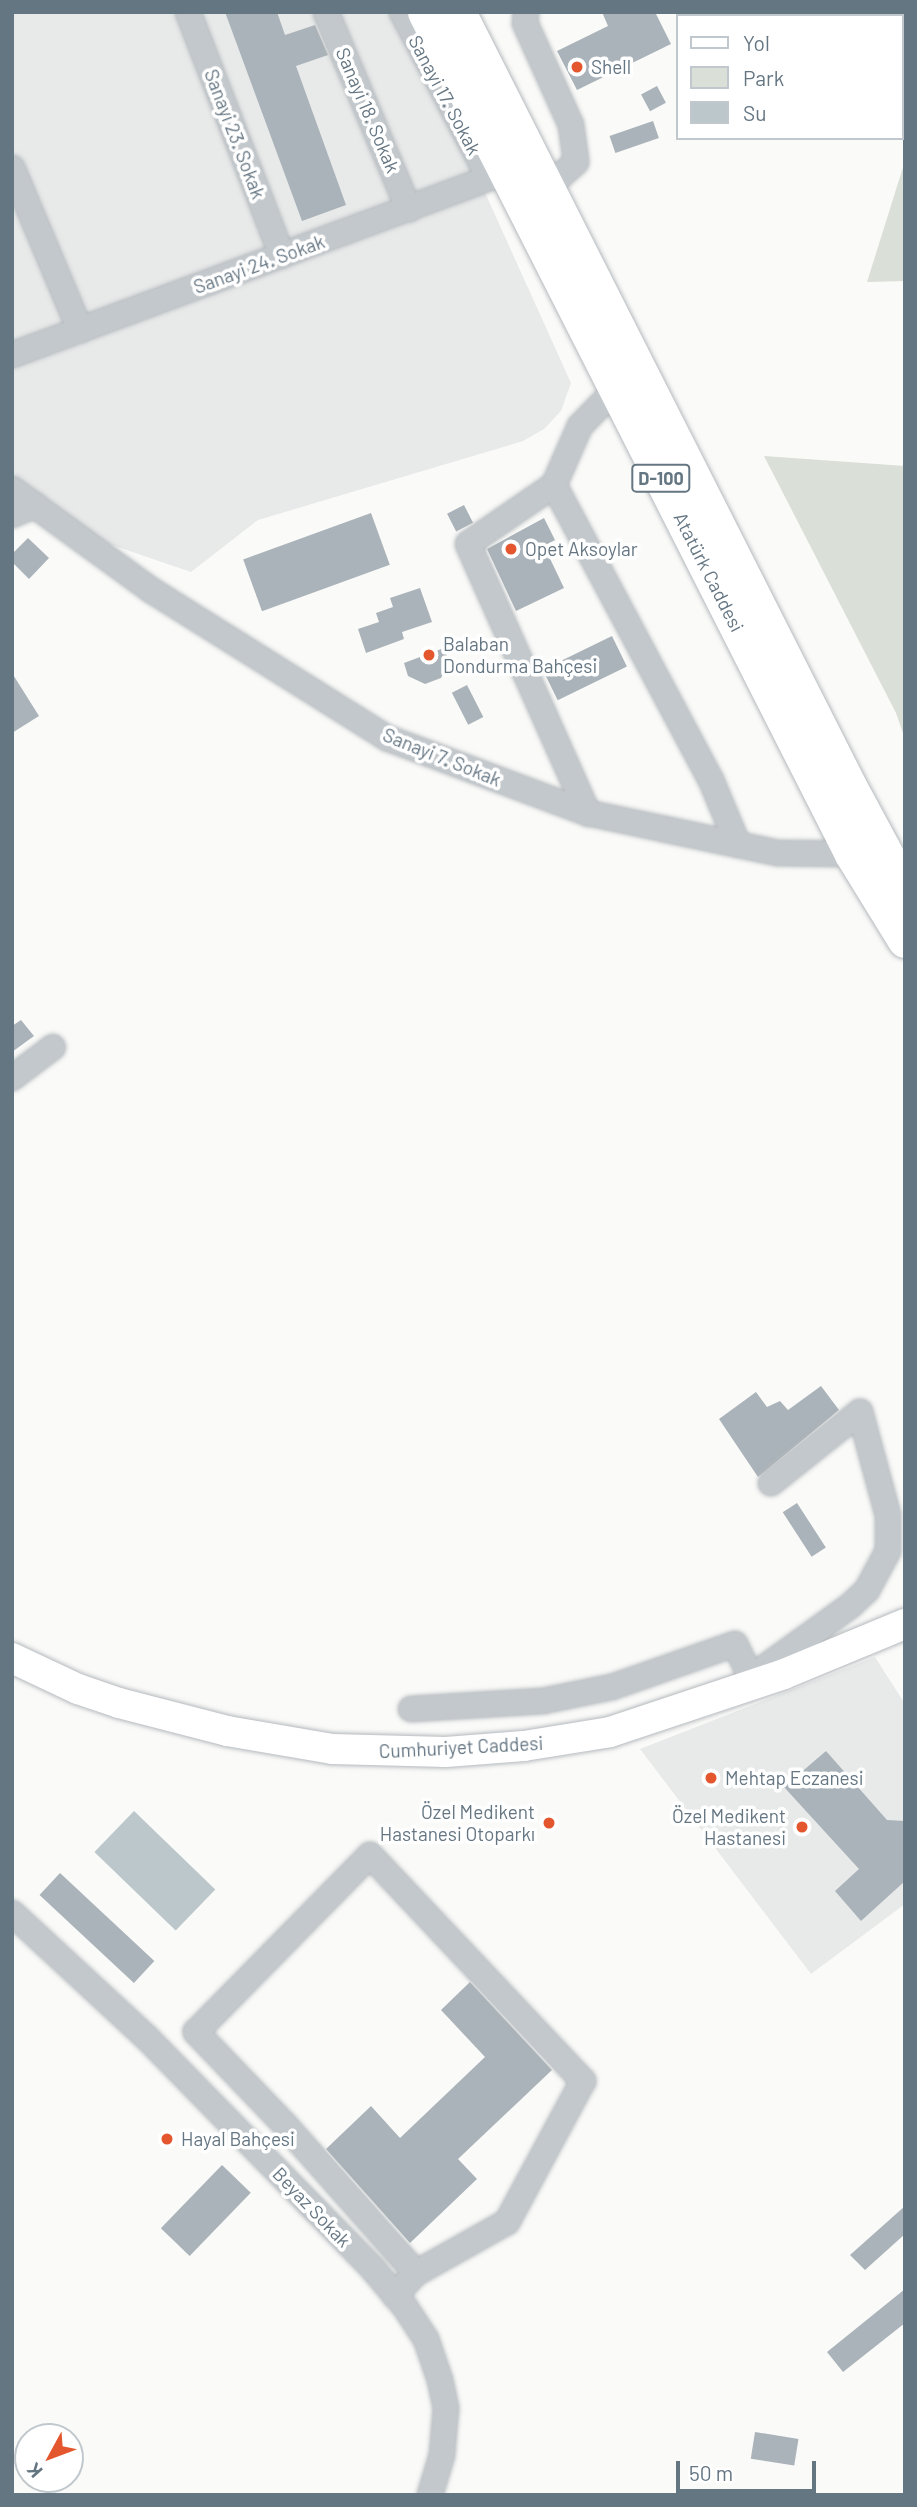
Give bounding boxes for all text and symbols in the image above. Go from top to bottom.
legend [676,14,903,140]
text: Yol [743,30,770,55]
street label: Sanayi 17. Sokak [404,31,486,159]
street label: Sanayi 18. Sokak [331,44,405,176]
place label: Shell [591,56,631,78]
marker: Shell [569,59,585,75]
text: Park [743,65,784,90]
street label: Sanayi 23. Sokak [200,66,270,202]
text: Su [743,100,767,125]
street label: Sanayi 24. Sokak [190,230,328,298]
road number: D-100 [631,464,691,492]
street label: Atatürk Caddesi [669,508,749,636]
place label: Opet Aksoylar [525,538,638,560]
marker: Opet Aksoylar [503,541,519,557]
place label: Balaban Dondurma Bahçesi [443,633,597,677]
marker: Balaban Dondurma Bahçesi [421,647,437,663]
street label: Sanayi 7. Sokak [380,723,504,791]
street label: Cumhuriyet Caddesi [378,1731,544,1763]
place label: Mehtap Eczanesi [725,1767,864,1789]
marker: Mehtap Eczanesi [703,1770,719,1786]
place label: Özel Medikent Hastanesi Otoparkı [380,1801,535,1845]
place label: Özel Medikent Hastanesi [672,1805,786,1849]
marker: Özel Medikent Hastanesi Otoparkı [541,1815,557,1831]
marker: Özel Medikent Hastanesi [792,1817,812,1837]
place label: Hayal Bahçesi [181,2128,295,2150]
marker: Hayal Bahçesi [159,2131,175,2147]
street label: Beyaz Sokak [268,2162,356,2252]
north arrow [14,2423,84,2493]
scale bar [679,2448,819,2492]
text: K [22,2459,47,2483]
text: 50 m [689,2460,733,2485]

